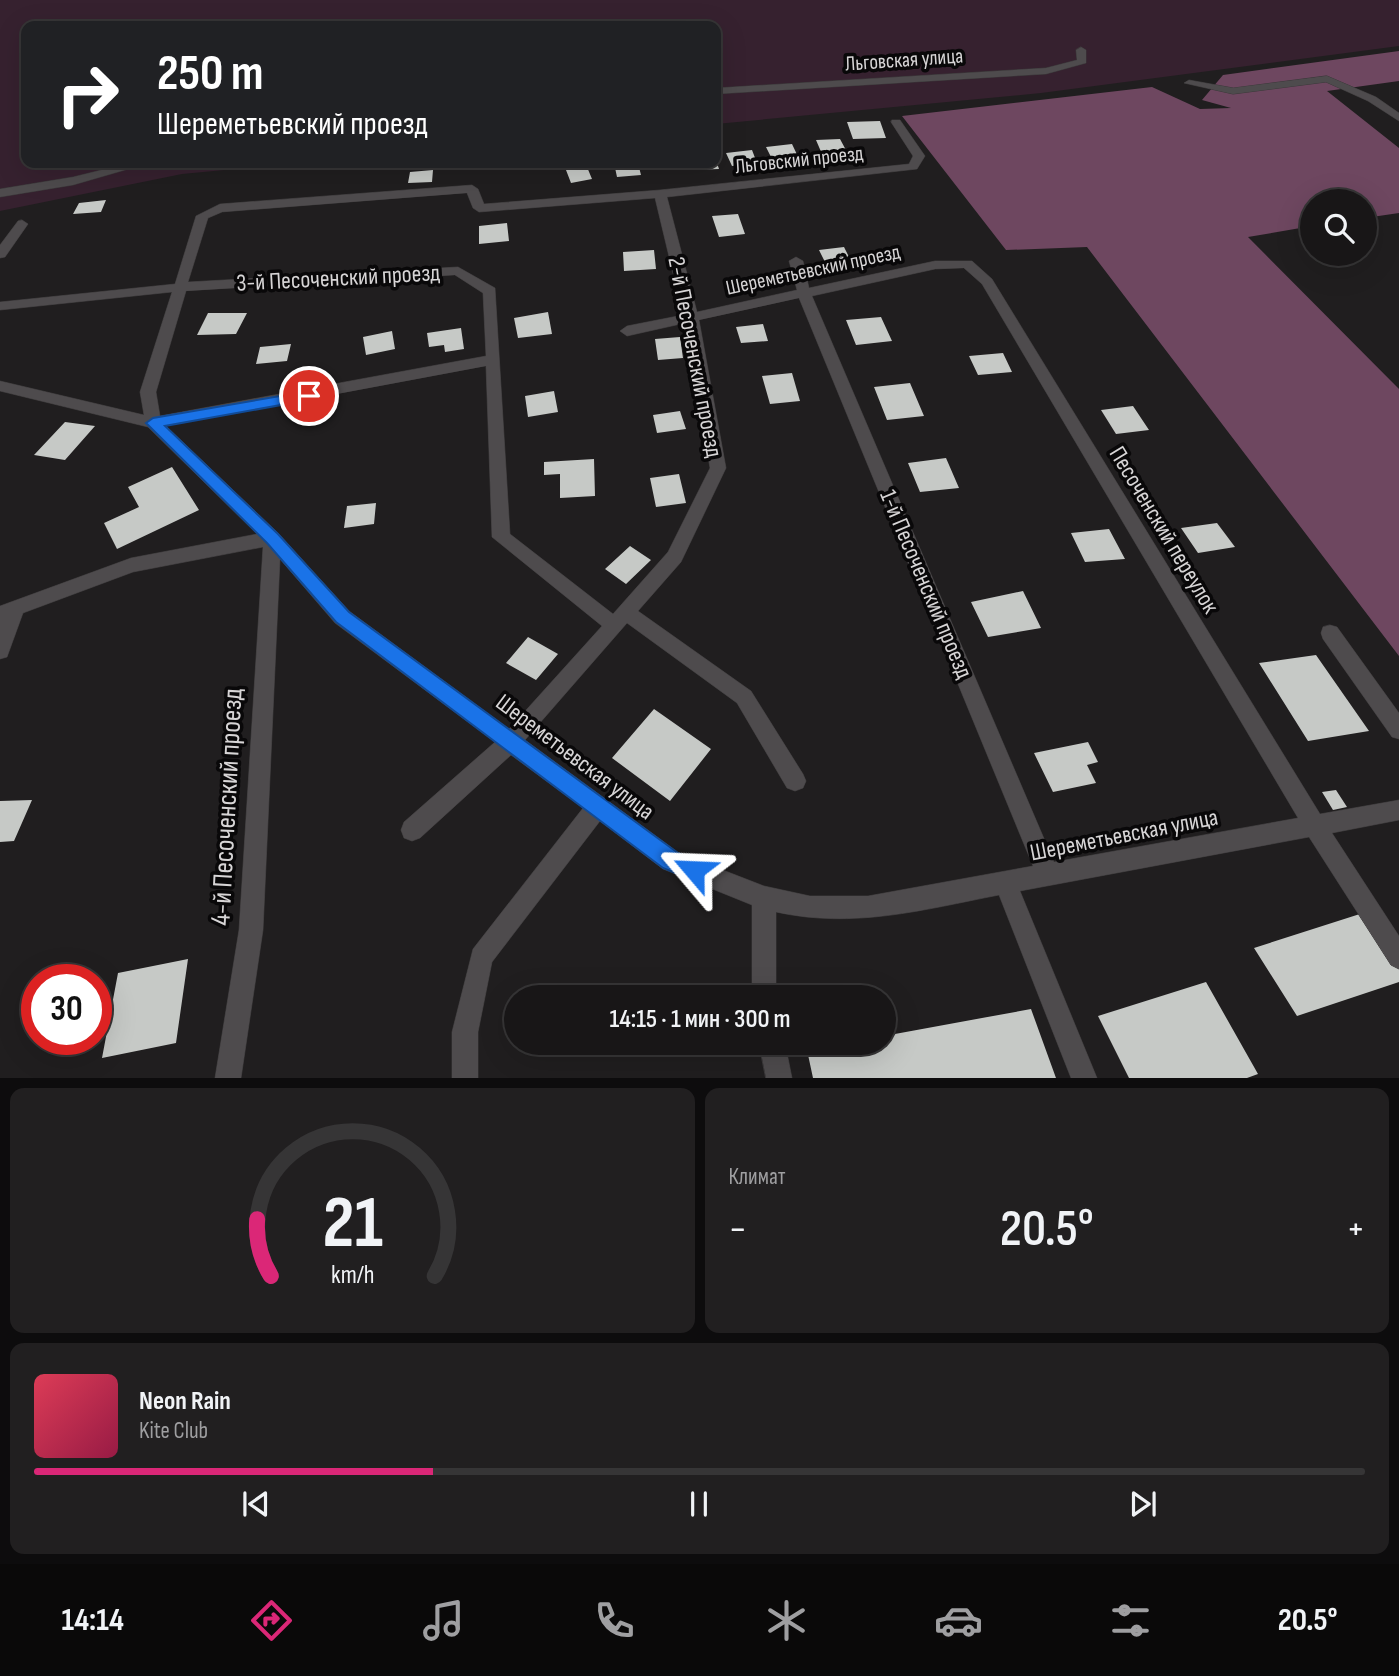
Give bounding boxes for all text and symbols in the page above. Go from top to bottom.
street label: Льговская улица [844,43,964,77]
text: 250 m [157,45,263,104]
icon: right [42,49,133,140]
text: Шереметьевский проезд [157,105,427,144]
street label: Льговский проезд [734,141,865,179]
map controls [1300,189,1377,266]
button: search [1300,189,1377,266]
street label: Шереметьевский проезд [724,239,903,301]
street label: 2-й Песоченский проезд [661,254,729,460]
street label: 3-й Песоченский проезд [236,258,441,298]
pin [279,366,339,426]
icon: arrive [290,377,328,415]
street label: Песоченский переулок [1103,441,1226,619]
street label: 1-й Песоченский проезд [873,485,979,683]
street label: 4-й Песоченский проезд [204,687,250,927]
street label: Шереметьевская улица [490,688,660,826]
street label: Шереметьевская улица [1027,803,1221,867]
position arrow [657,833,731,907]
speed limit sign: 30 [21,964,112,1055]
text: 14:15 · 1 мин · 300 m [609,1004,791,1035]
text: Климат [729,1163,786,1191]
text: 21 [322,1181,383,1269]
text: 20.5° [1000,1198,1094,1261]
text: − [729,1207,747,1252]
text: + [1346,1207,1365,1252]
text: km/h [331,1260,374,1291]
text: Neon Rain [139,1386,231,1417]
text: Kite Club [139,1417,208,1445]
icon: previous [237,1485,275,1523]
icon: pause [680,1485,718,1523]
icon: next [1124,1485,1162,1523]
icon: directions [247,1596,296,1645]
icon: music [419,1596,468,1645]
icon: phone [590,1596,639,1645]
icon: climate [762,1596,811,1645]
icon: car [934,1596,983,1645]
icon: filters [1106,1596,1155,1645]
text: 14:14 [61,1601,124,1640]
text: 20.5° [1278,1601,1338,1640]

